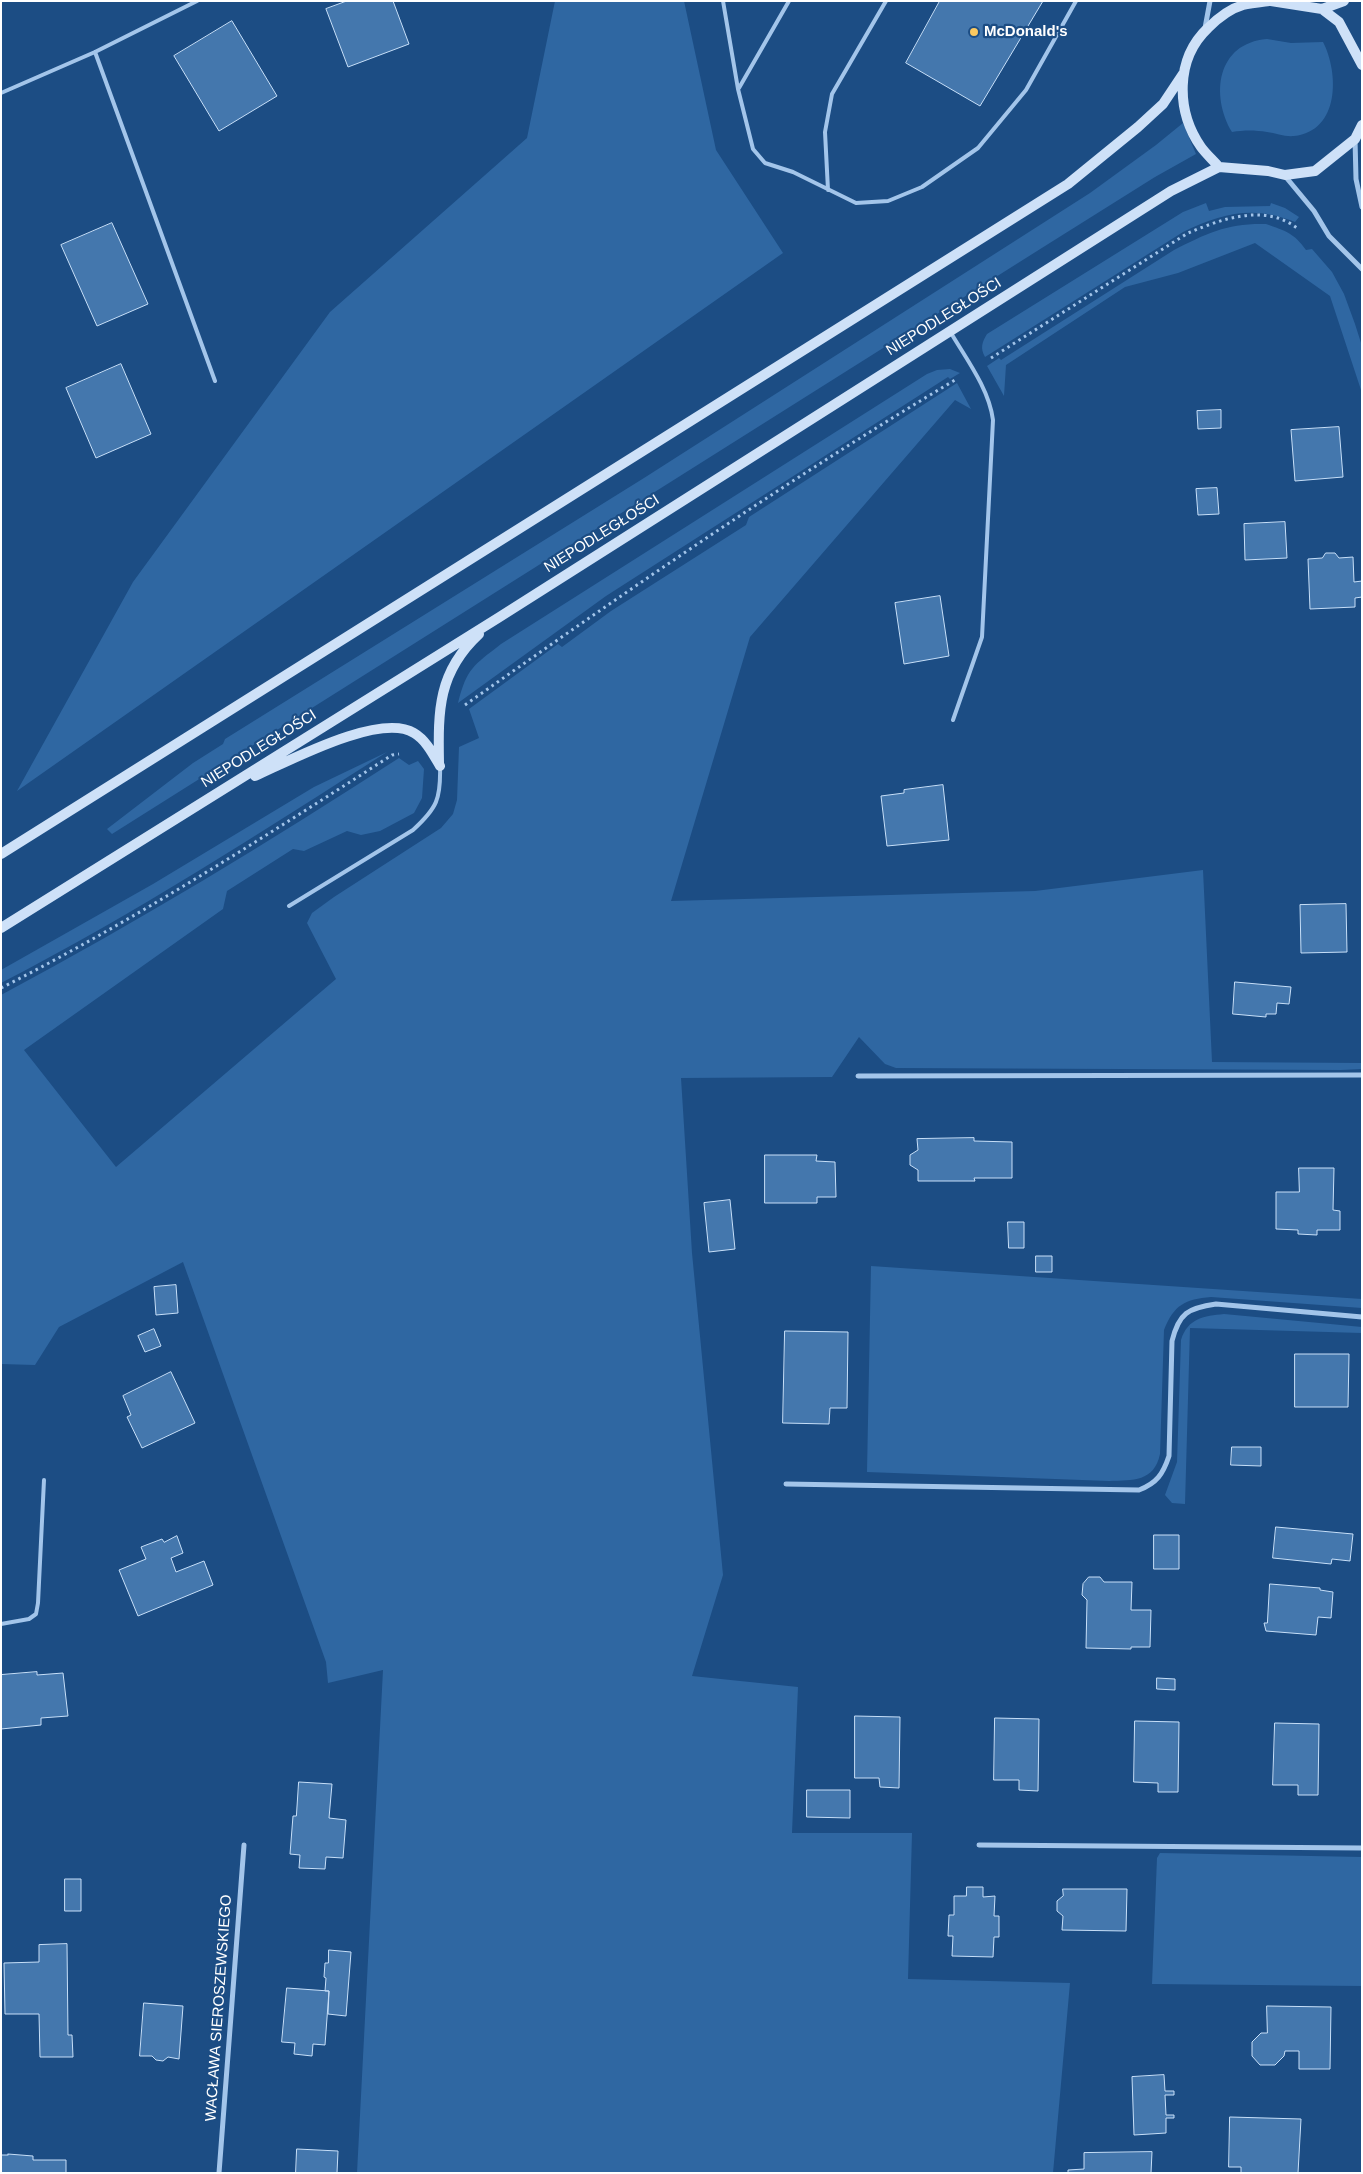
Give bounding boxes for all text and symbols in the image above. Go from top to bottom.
place label: McDonald's [984,23,1068,41]
marker: McDonald's [968,26,980,38]
street label: NIEPODLEGŁOŚCI [883,274,1005,360]
street label: NIEPODLEGŁOŚCI [541,491,663,577]
street label: NIEPODLEGŁOŚCI [198,706,320,792]
street label: WACŁAWA SIEROSZEWSKIEGO [202,1894,236,2122]

